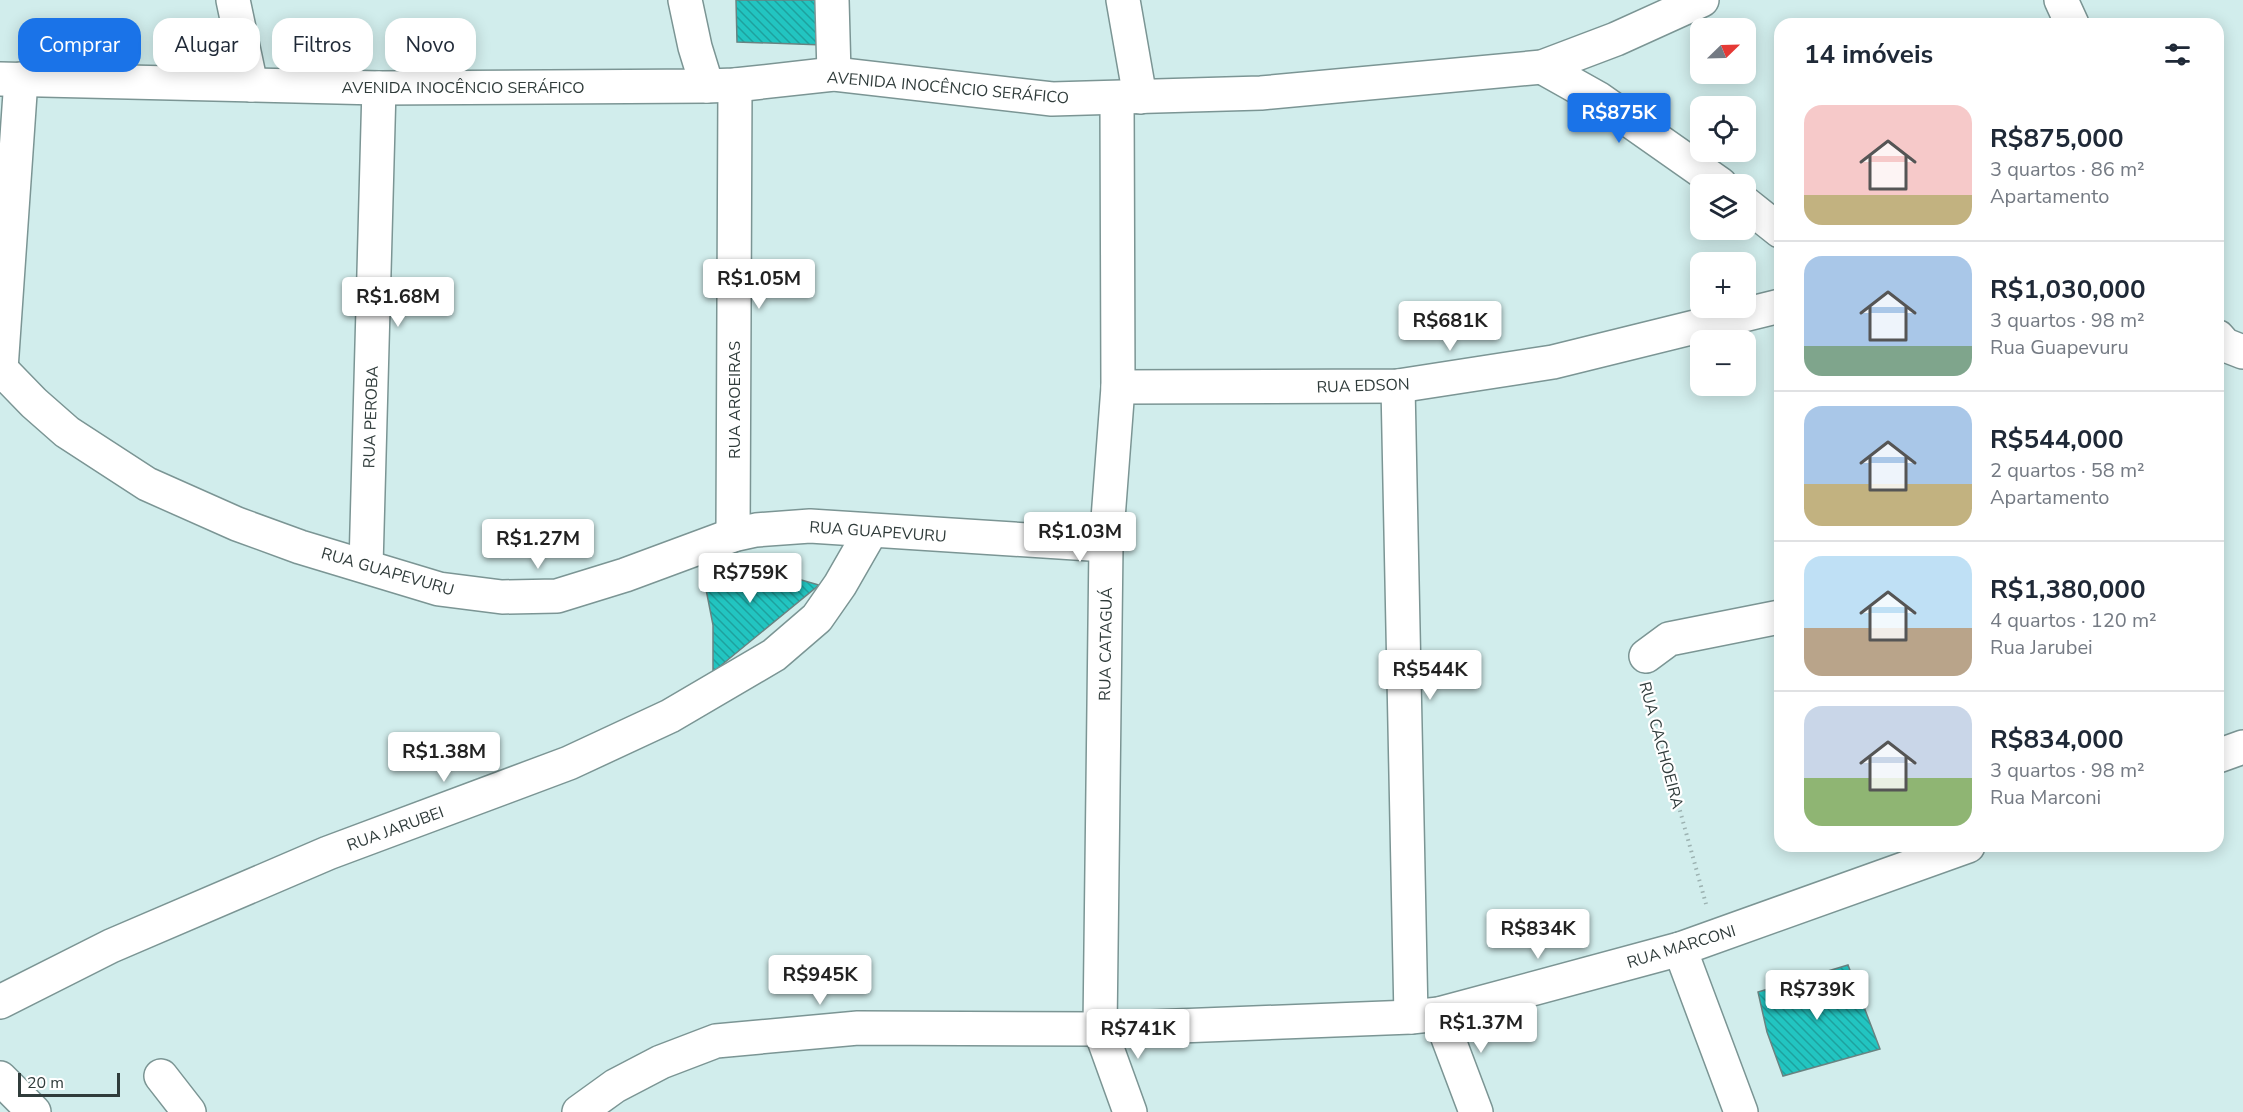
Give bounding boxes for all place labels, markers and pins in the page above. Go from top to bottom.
pin: R$875K [1570,93,1668,144]
pin: R$1.05M [704,259,814,310]
pin: R$1.68M [343,277,453,328]
pin: R$681K [1401,301,1499,352]
pin: R$1.03M [1025,512,1135,563]
pin: R$1.27M [483,519,593,570]
pin: R$759K [701,553,799,604]
pin: R$544K [1381,650,1479,701]
pin: R$1.38M [389,732,499,783]
pin: R$834K [1489,909,1587,960]
pin: R$945K [771,955,869,1006]
pin: R$739K [1768,970,1866,1021]
pin: R$1.37M [1426,1003,1536,1054]
pin: R$741K [1089,1009,1187,1060]

